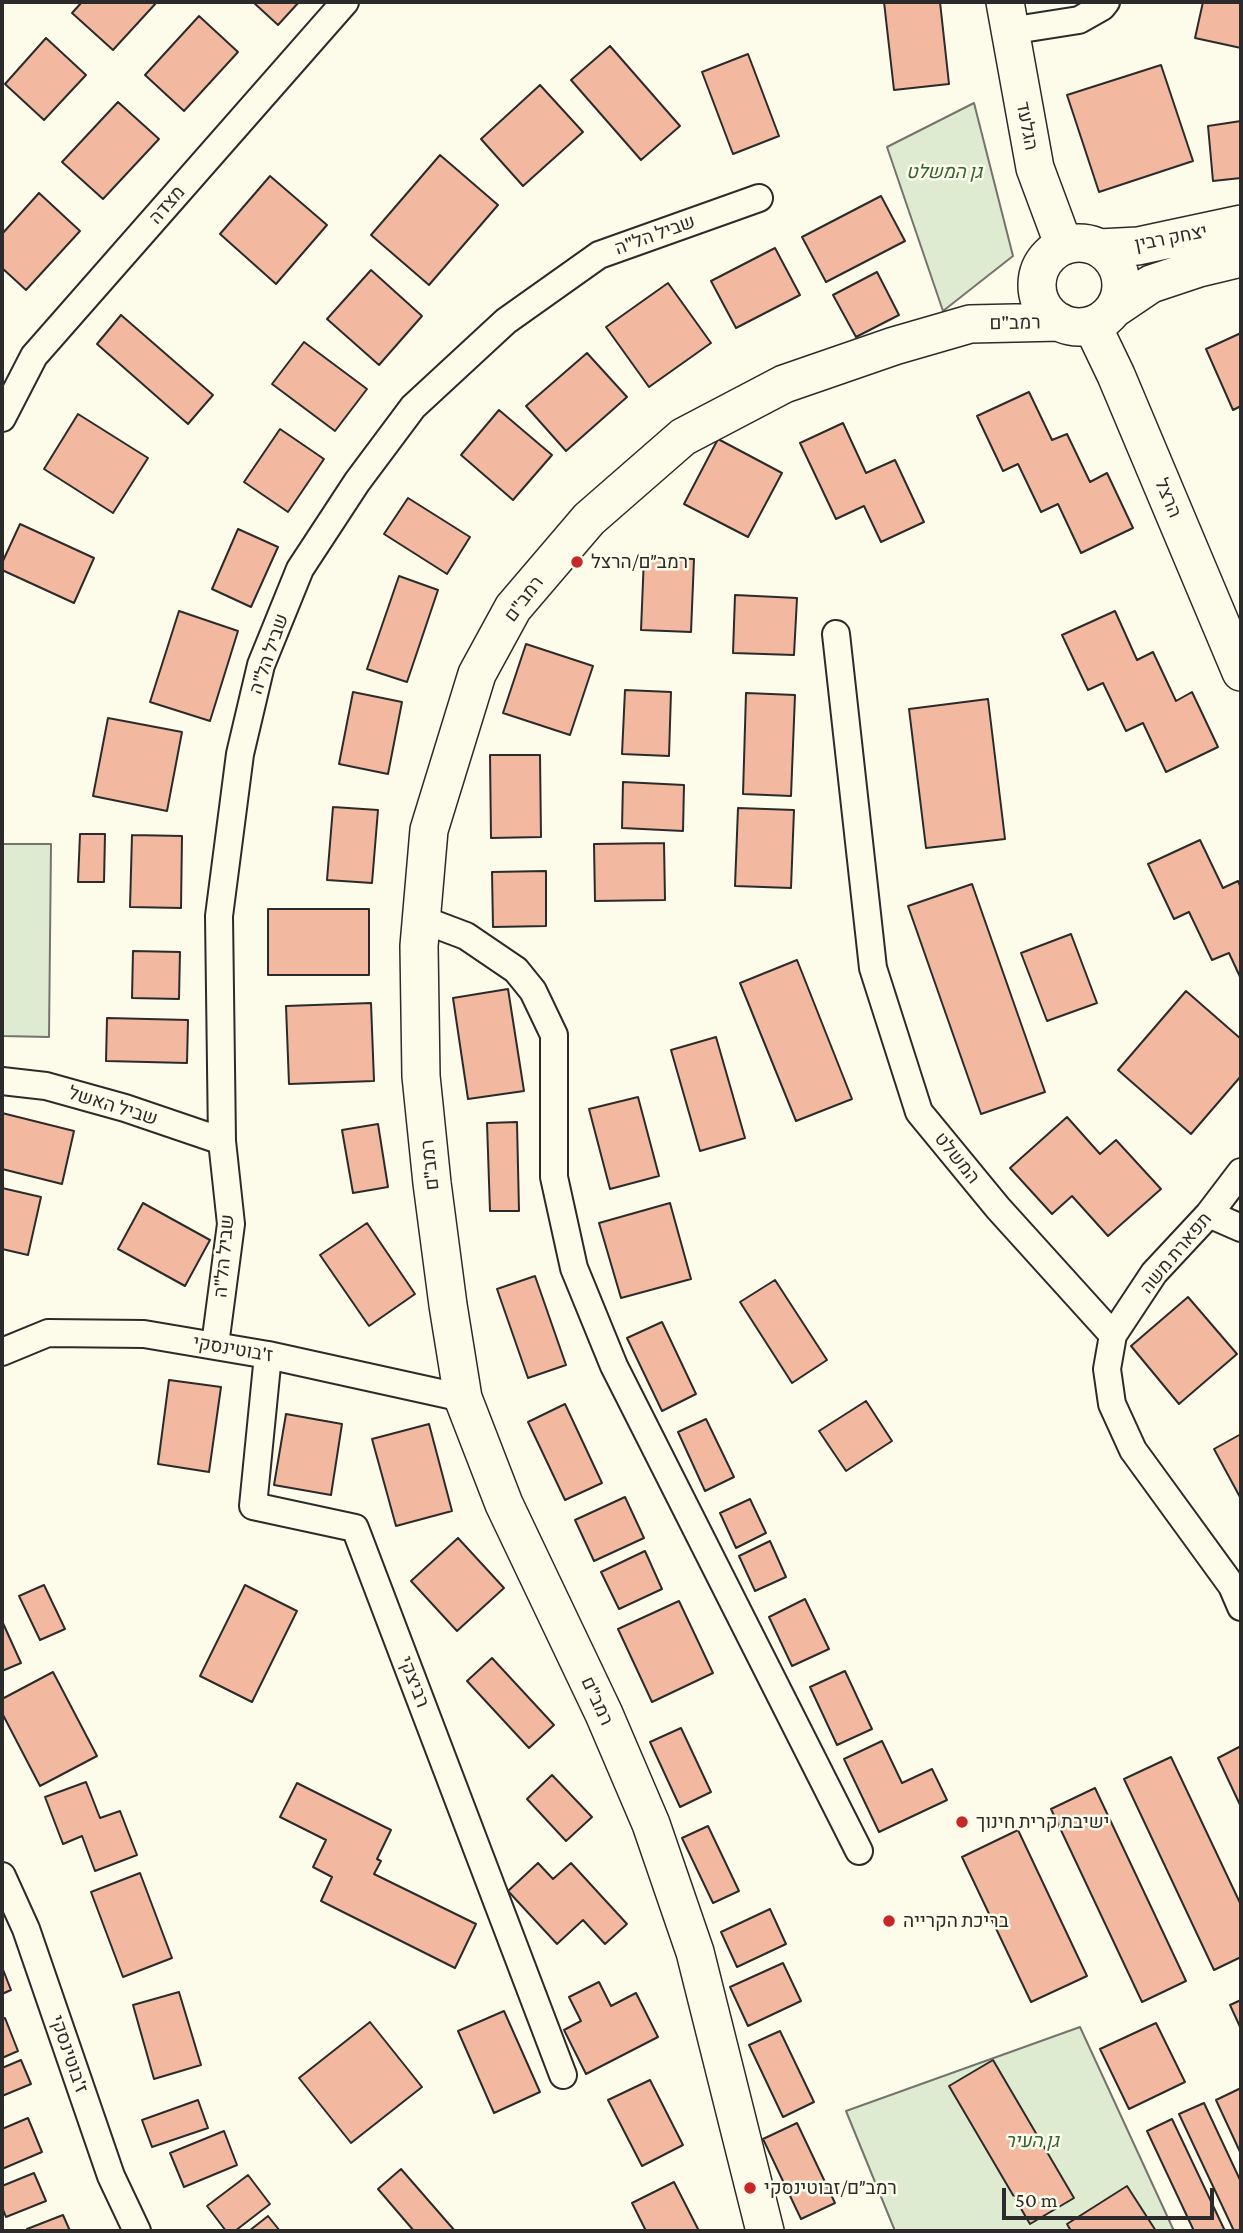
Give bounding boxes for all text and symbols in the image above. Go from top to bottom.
street label: הגלעד [1011,100,1043,152]
park label: גן המשלט [906,161,982,183]
street label: מצדה [144,181,190,229]
street label: שביל הל"ה [612,210,698,260]
street label: יצחק רבין [1133,220,1209,256]
street label: רמב"ם [989,311,1041,335]
street label: הרצל [1150,475,1186,521]
place label: רמב״ם/הרצל [591,551,688,573]
marker: רמב״ם/הרצל [569,554,585,570]
street label: רמב"ם [499,572,549,626]
street label: שביל הל"ה [245,611,293,697]
street label: שביל האשל [66,1082,160,1130]
street label: המשלט [929,1128,985,1188]
street label: רמב"ם [416,1138,444,1192]
street label: תפארת משה [1135,1208,1217,1298]
street label: שביל הל"ה [209,1213,239,1299]
street label: ז'בוטינסקי [191,1331,275,1367]
street label: רביצקי [394,1653,434,1711]
street label: רמב"ם [576,1673,618,1729]
place label: ישיבת קרית חינוך [976,1811,1109,1833]
marker: ישיבת קרית חינוך [954,1814,970,1830]
place label: בריכת הקרייה [903,1910,1009,1932]
marker: בריכת הקרייה [881,1913,897,1929]
street label: ז'בוטינסקי [45,2012,93,2096]
park label: גן העיר [1005,2130,1059,2152]
scale bar [1005,2174,1217,2218]
place label: רמב״ם/זבוטינסקי [764,2177,897,2199]
marker: רמב״ם/זבוטינסקי [742,2180,758,2196]
text: 50 m [1015,2188,1058,2212]

